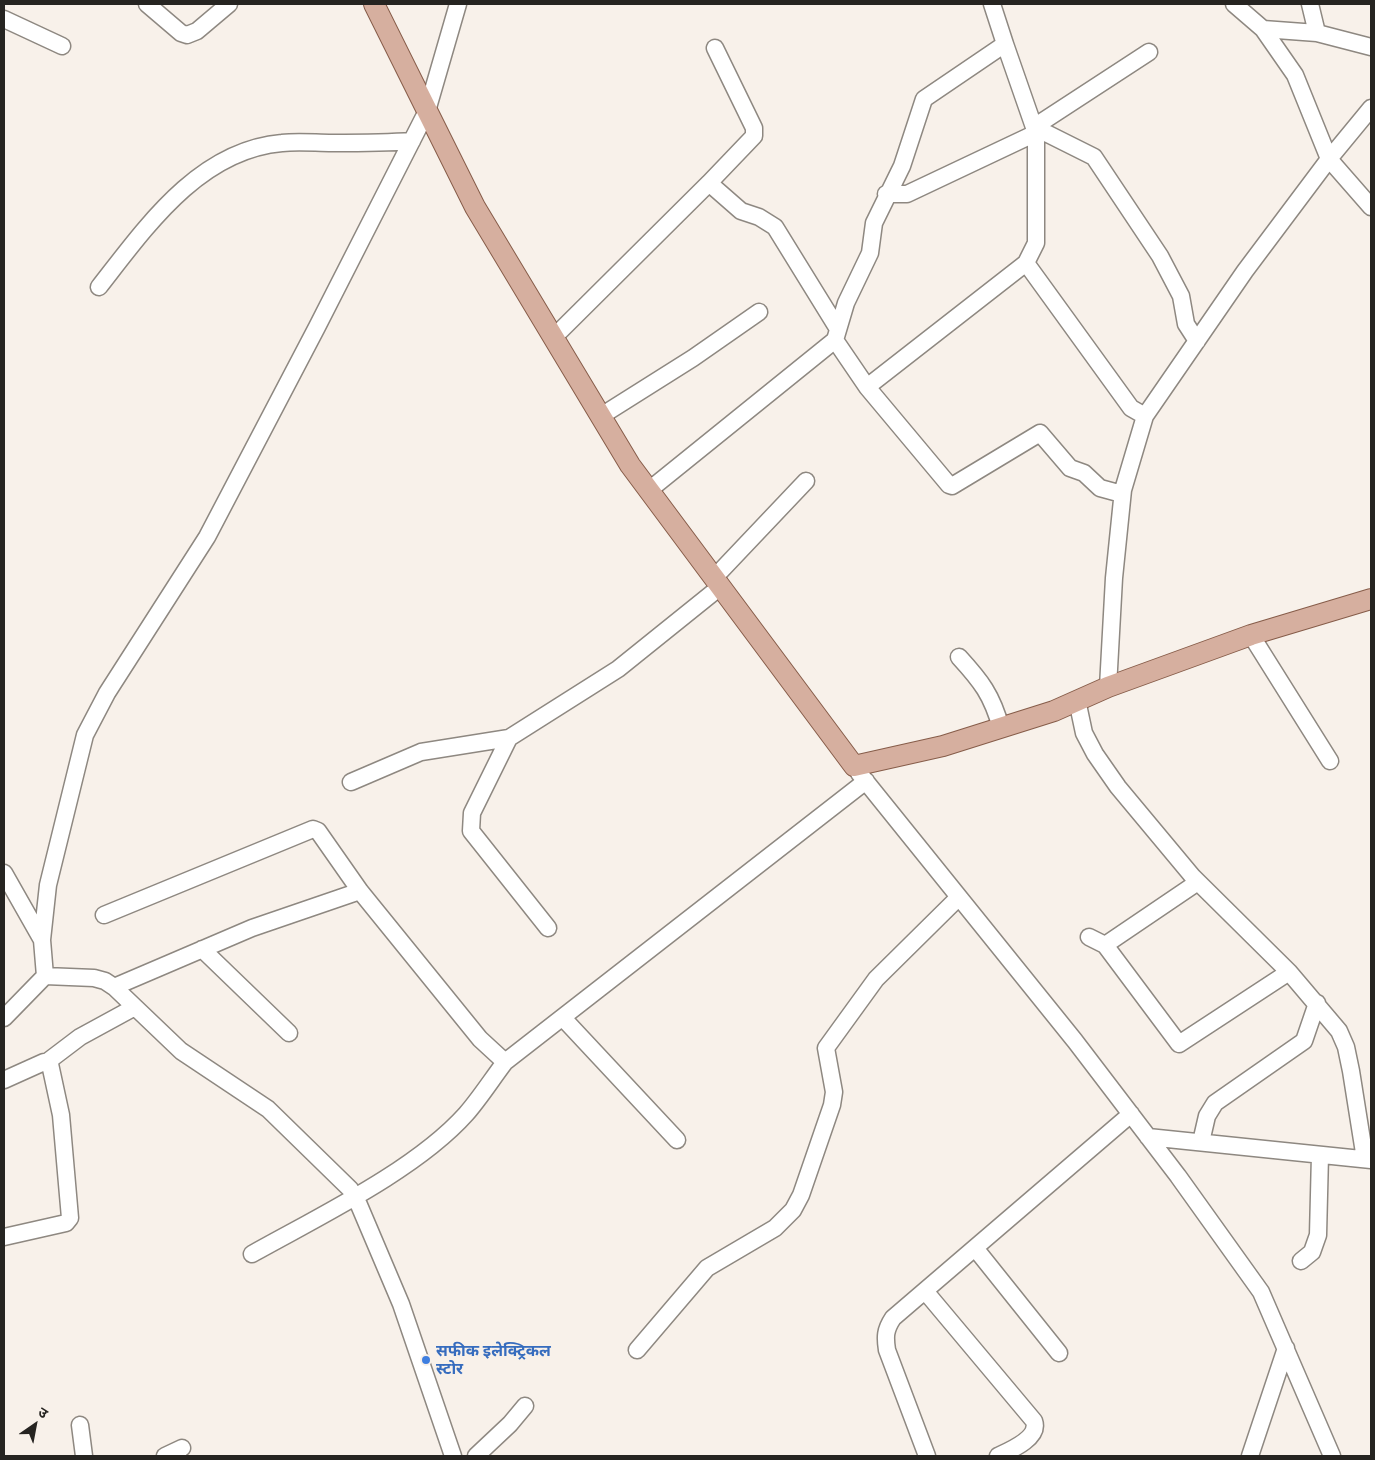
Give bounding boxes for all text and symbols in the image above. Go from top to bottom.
place label: सफीक इलेक्ट्रिकल स्टोर [436,1341,551,1379]
marker: सफीक इलेक्ट्रिकल स्टोर [420,1354,432,1366]
north arrow [10,1400,60,1450]
text: उ [35,1403,52,1422]

